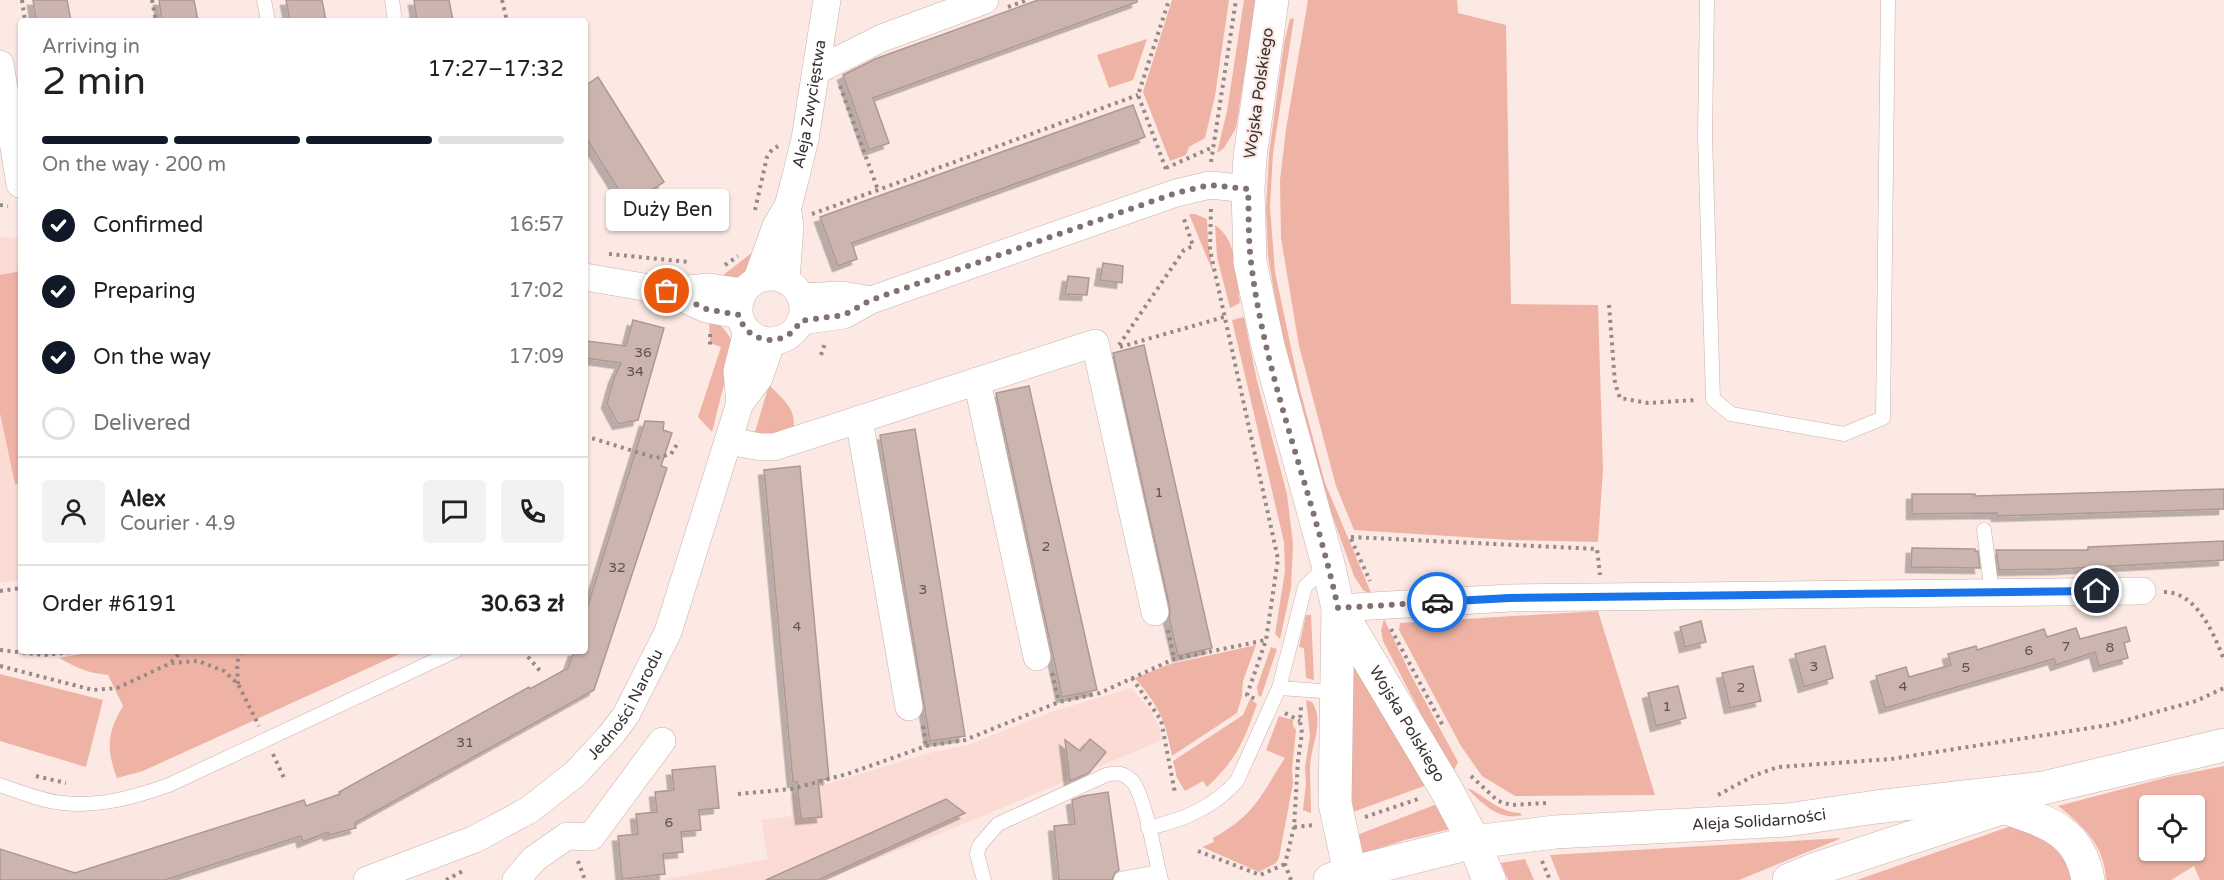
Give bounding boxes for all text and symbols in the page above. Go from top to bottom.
street label: Wojska Polskiego [1240,26,1278,160]
text: Arriving in [42,35,140,59]
street label: Aleja Zwycięstwa [788,38,831,170]
text: 17:27–17:32 [427,56,564,82]
text: 2 min [42,58,146,105]
text: On the way · 200 m [42,153,226,177]
callout: Duży Ben [606,189,728,231]
text: Duży Ben [622,198,713,222]
icon: check [42,209,75,242]
text: Confirmed [93,212,203,238]
text: 16:57 [509,213,564,237]
pin [641,265,692,316]
icon: bag [650,274,683,307]
icon: check [42,275,75,308]
text: Preparing [93,278,196,304]
text: 17:02 [509,279,564,303]
icon: check [42,341,75,374]
text: On the way [93,344,211,370]
house number: 36 [634,344,652,361]
text: 17:09 [509,345,564,369]
house number: 34 [626,363,644,380]
text: Delivered [93,410,191,436]
button: person [42,480,105,543]
button: chat [423,480,486,543]
button: phone [501,480,564,543]
house number: 1 [1155,484,1163,501]
text: Alex [120,486,166,512]
text: Courier · 4.9 [120,512,235,536]
house number: 2 [1042,538,1050,555]
house number: 32 [608,559,626,576]
pin [2071,565,2122,616]
courier [1407,572,1467,632]
icon: home [2080,574,2113,607]
house number: 3 [919,581,927,598]
icon: car [1421,586,1454,619]
text: Order #6191 [42,591,177,617]
text: 30.63 zł [481,591,564,617]
house number: 4 [793,618,802,635]
house number: 7 [2062,638,2070,655]
house number: 8 [2106,639,2115,656]
house number: 6 [2025,642,2034,659]
street label: Jedności Narodu [583,646,668,764]
house number: 3 [1810,658,1818,675]
house number: 5 [1962,659,1970,676]
street label: Wojska Polskiego [1365,662,1450,786]
house number: 4 [1899,678,1908,695]
house number: 2 [1737,679,1745,696]
house number: 1 [1663,698,1671,715]
house number: 31 [456,734,474,751]
map controls [2139,795,2205,861]
button: locate [2139,795,2205,861]
street label: Aleja Solidarności [1691,804,1827,835]
house number: 6 [665,814,674,831]

